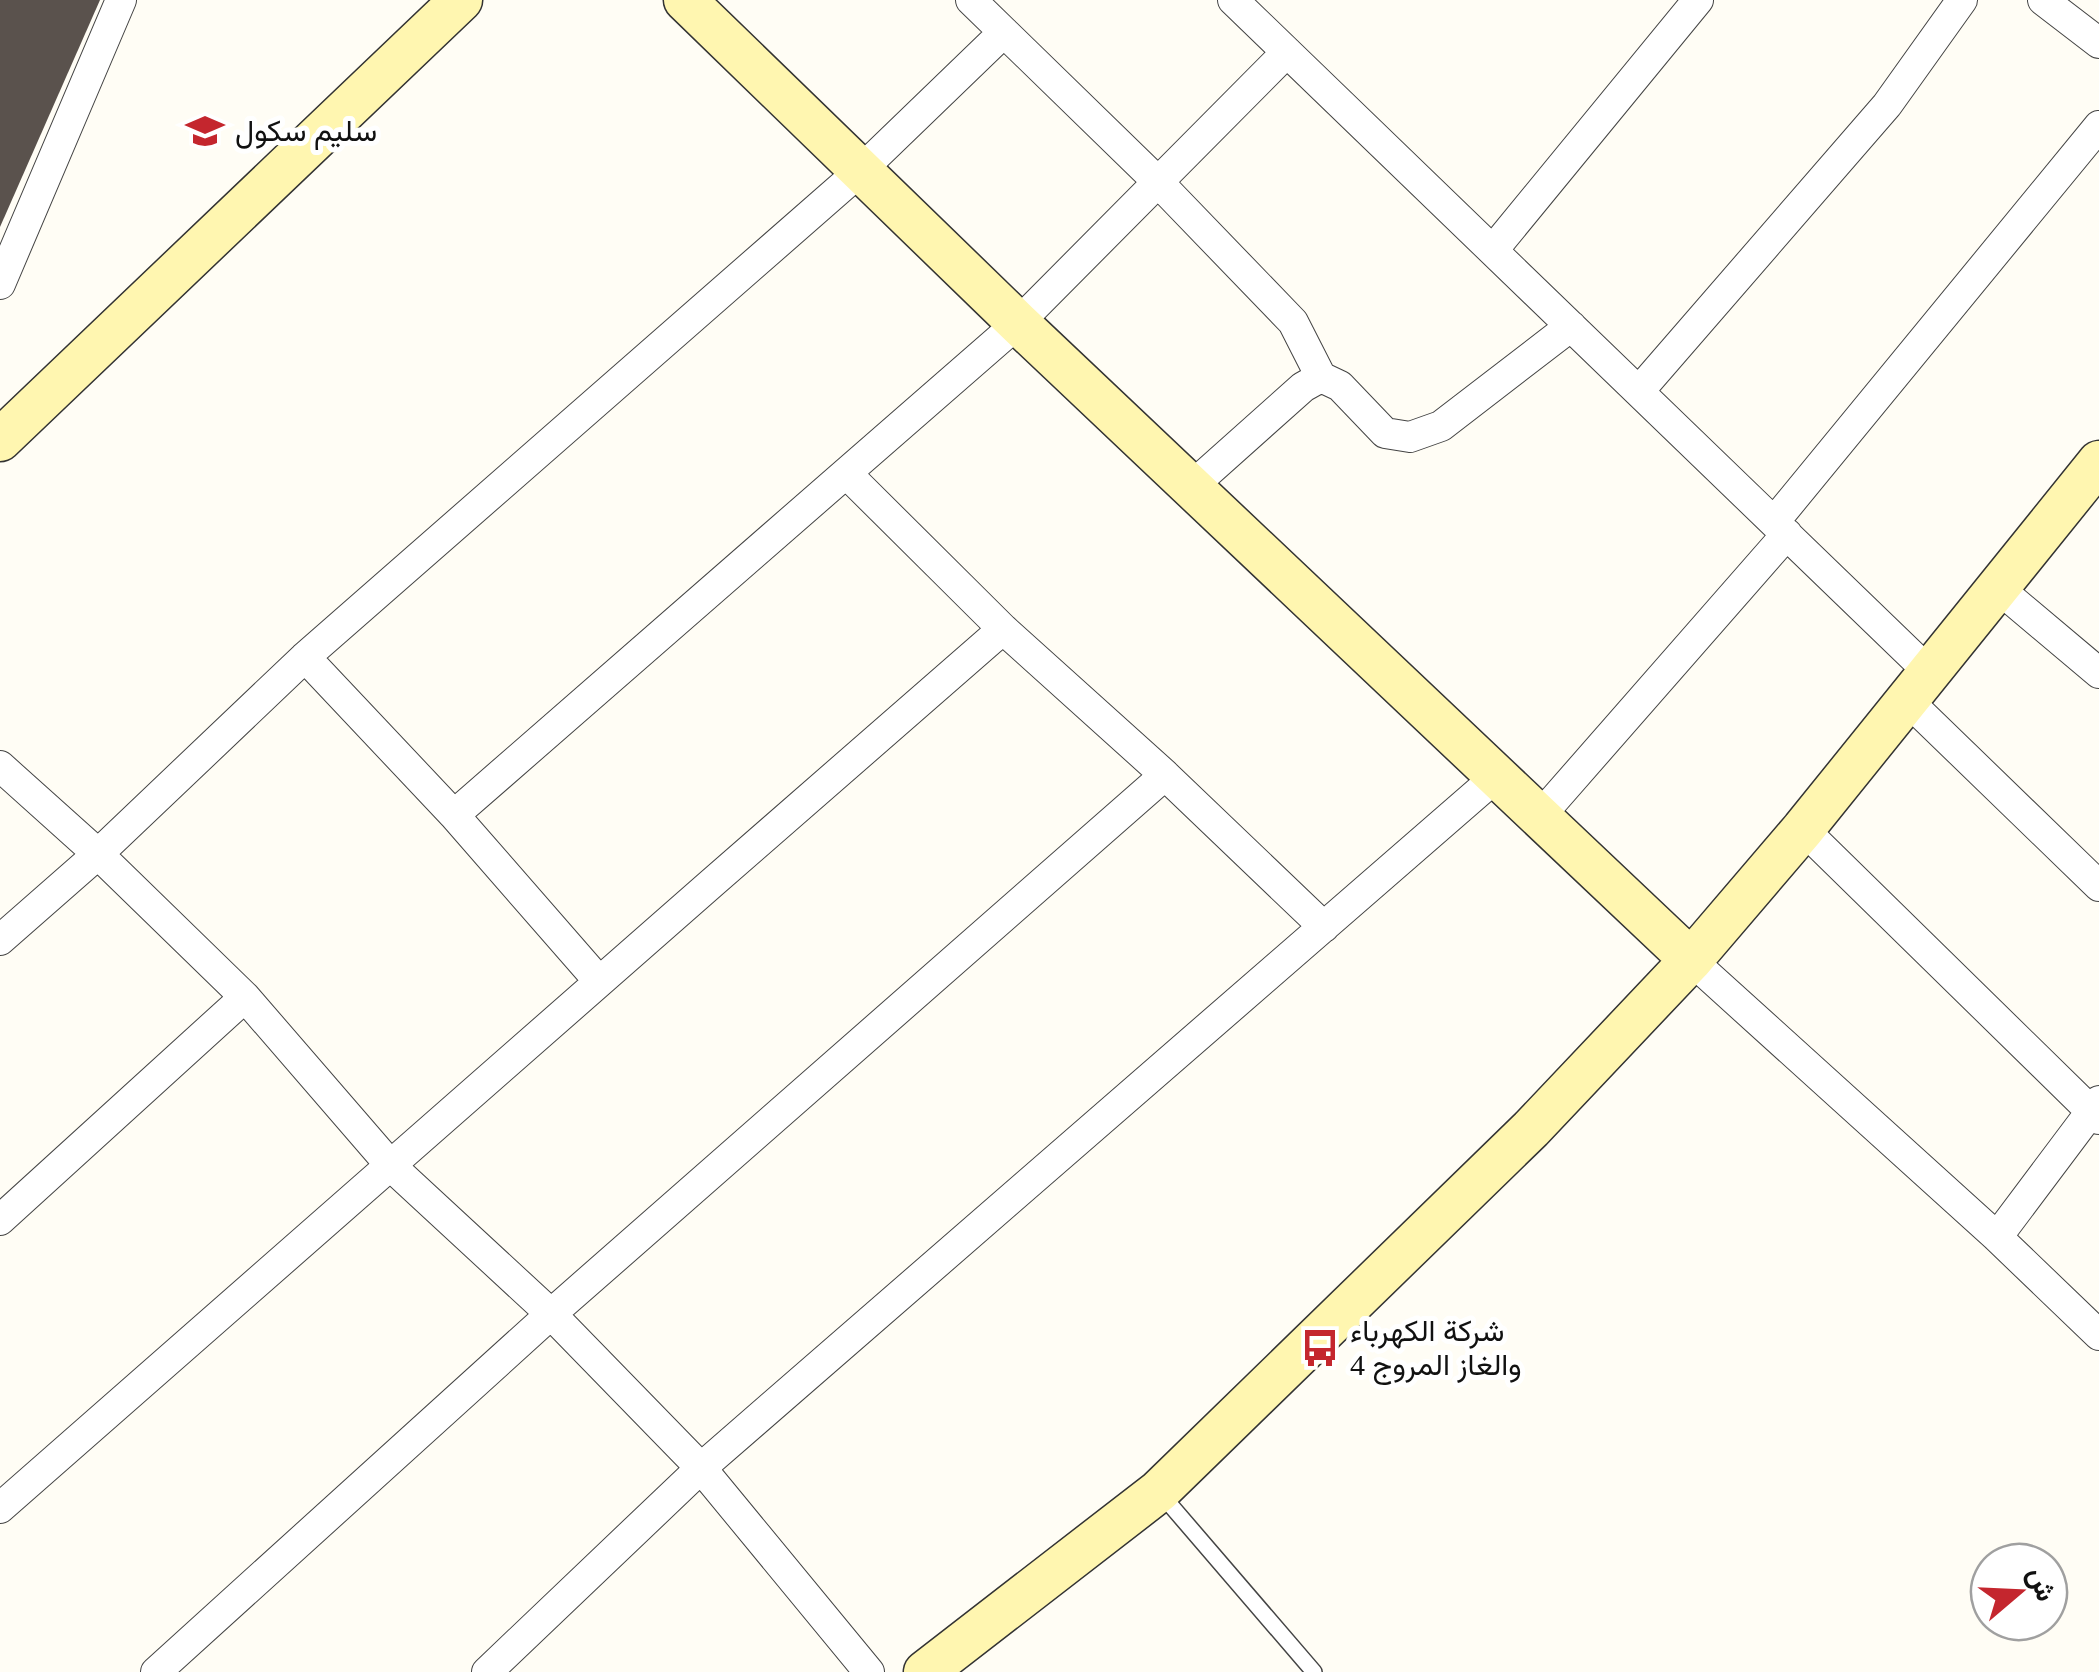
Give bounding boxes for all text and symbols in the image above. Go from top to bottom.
school or university icon: سليم سكول [184,110,226,152]
place label: سليم سكول [235,114,377,150]
place label: شركة الكهرباء والغاز المروج 4 [1350,1314,1522,1385]
bus stop icon: شركة الكهرباء والغاز المروج 4 [1299,1327,1341,1369]
north arrow [1969,1542,2069,1642]
text: ش [2021,1563,2062,1605]

